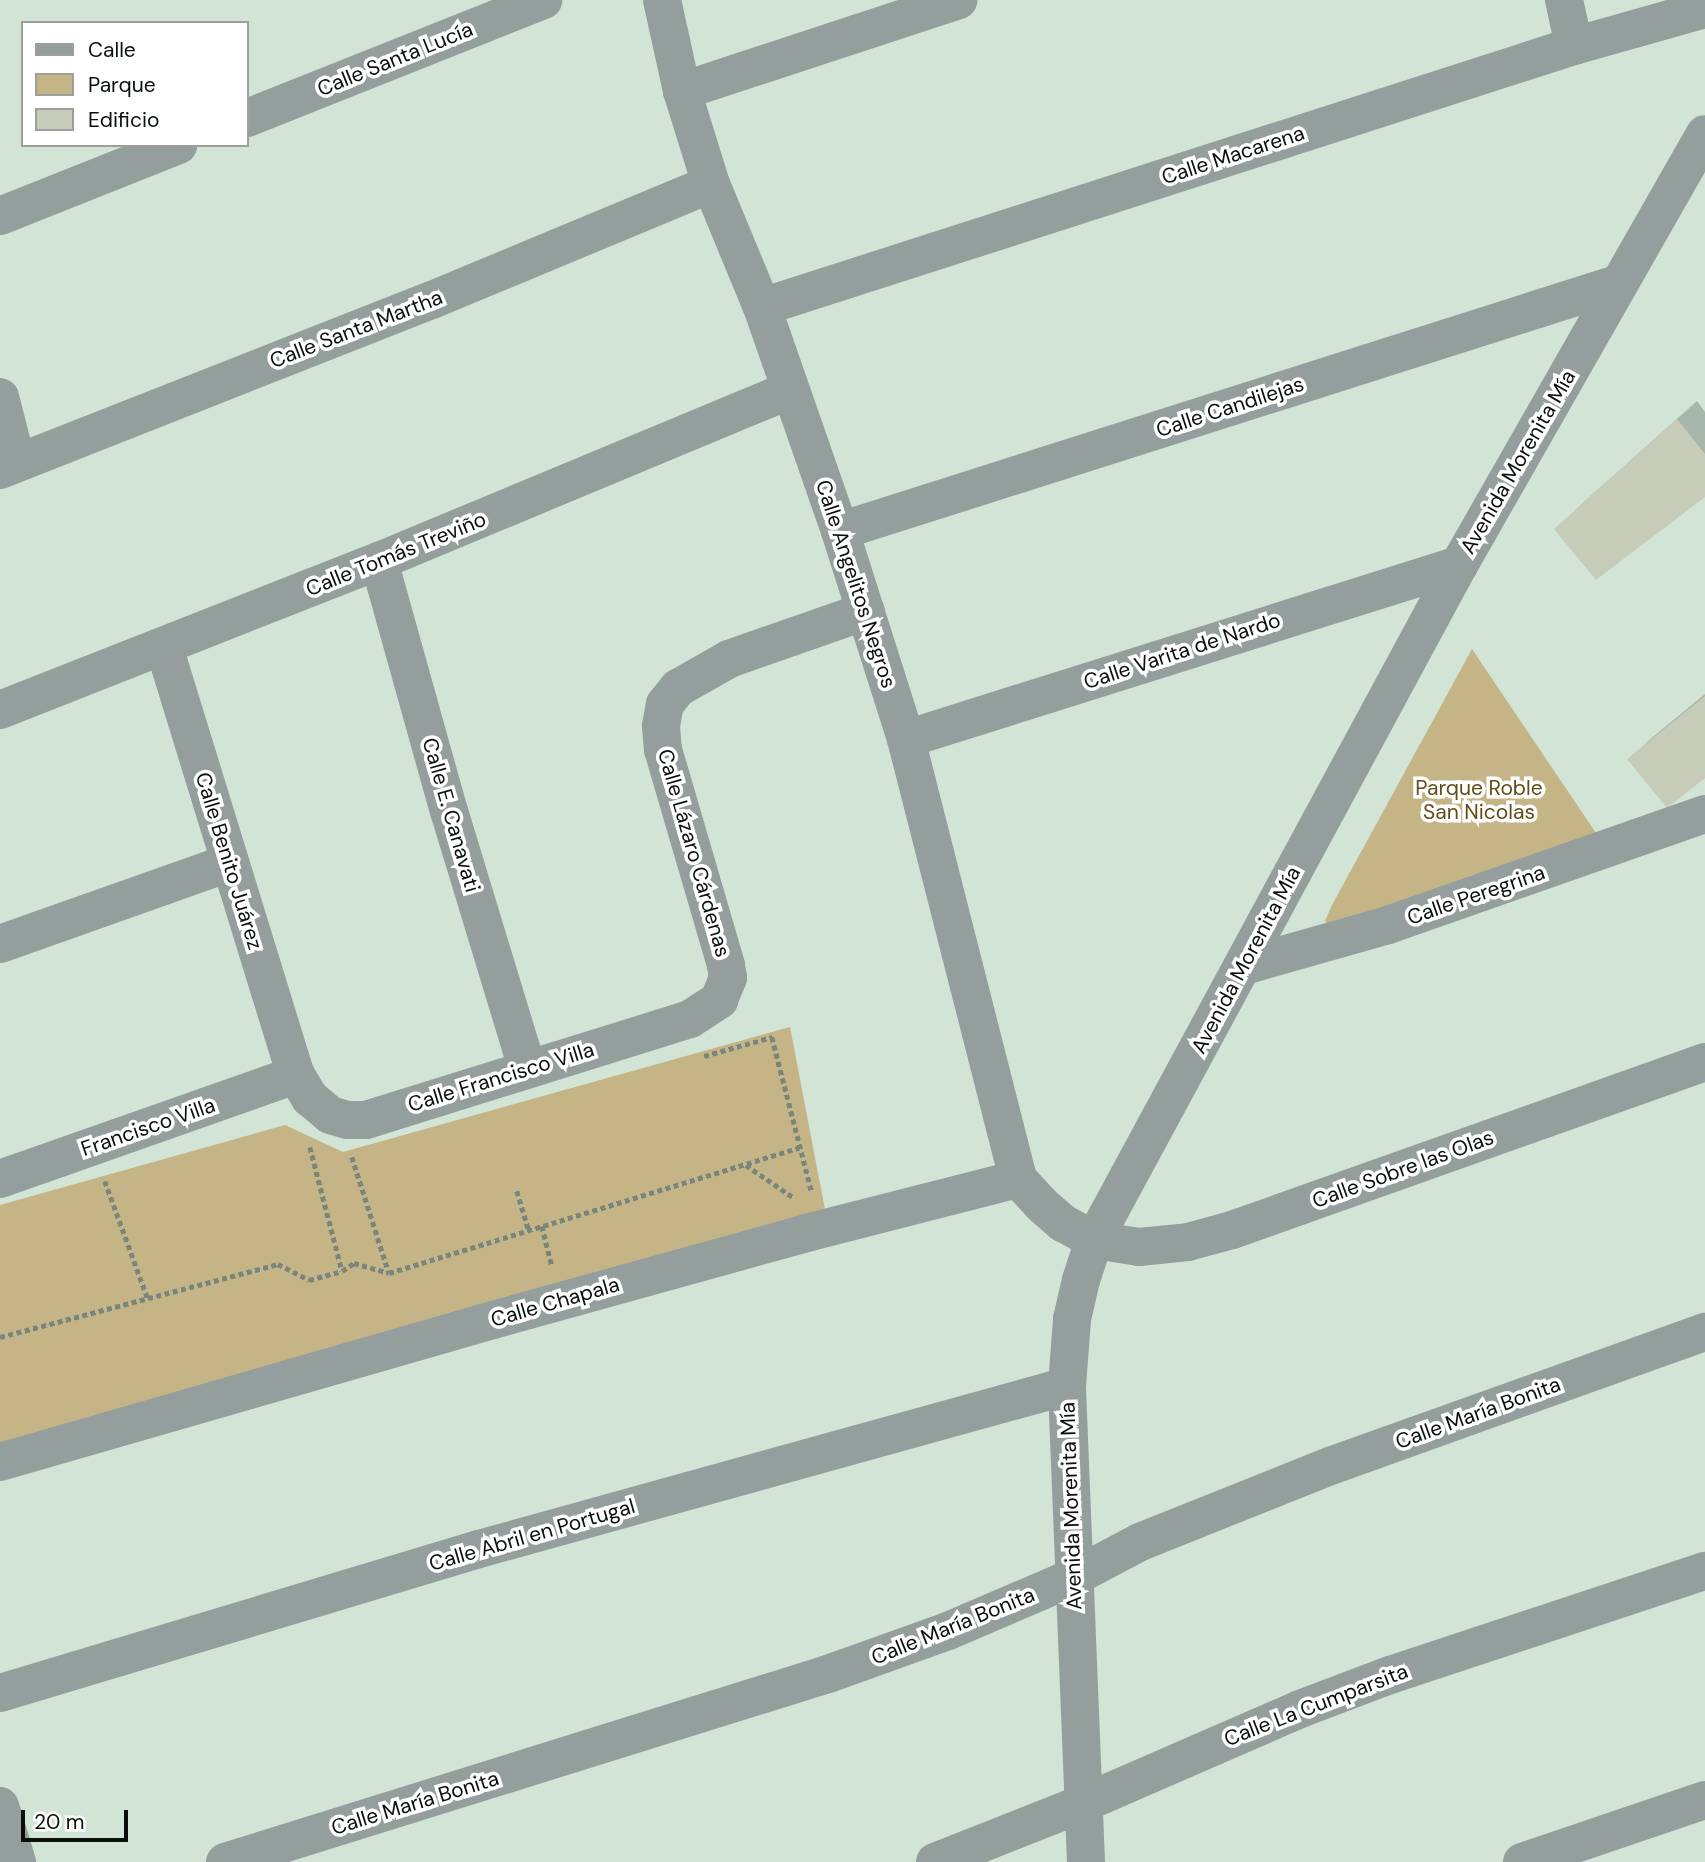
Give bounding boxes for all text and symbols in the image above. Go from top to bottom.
street label: Calle Santa Lucía [314,16,476,102]
legend [21,21,248,147]
text: Calle [88,36,136,64]
text: Parque [88,71,156,99]
text: Edificio [88,106,159,134]
street label: Calle Macarena [1158,120,1308,190]
street label: Calle Santa Martha [266,284,446,374]
street label: Avenida Morenita Mía [1455,366,1581,558]
street label: Calle Candilejas [1153,371,1307,443]
street label: Calle Angelitos Negros [810,477,902,691]
street label: Calle Tomás Treviño [302,506,490,602]
street label: Calle Varita de Nardo [1080,607,1284,695]
street label: Calle E. Canavati [417,735,485,895]
street label: Calle Lázaro Cárdenas [652,746,736,960]
street label: Calle Benito Juárez [190,769,268,953]
park label: Parque Roble San Nicolas [1415,775,1543,825]
street label: Calle Peregrina [1404,860,1548,930]
street label: Avenida Morenita Mía [1186,862,1306,1058]
street label: Calle Francisco Villa [405,1037,597,1117]
street label: Francisco Villa [78,1092,218,1162]
street label: Calle Sobre las Olas [1309,1124,1497,1214]
street label: Calle Chapala [488,1272,622,1332]
street label: Calle María Bonita [1392,1371,1564,1455]
street label: Avenida Morenita Mía [1055,1402,1087,1610]
street label: Calle Abril en Portugal [426,1494,638,1576]
street label: Calle María Bonita [868,1582,1038,1670]
street label: Calle La Cumparsita [1221,1658,1411,1752]
street label: Calle María Bonita [328,1766,502,1840]
scale bar [24,1796,131,1840]
text: 20 m [34,1808,85,1836]

